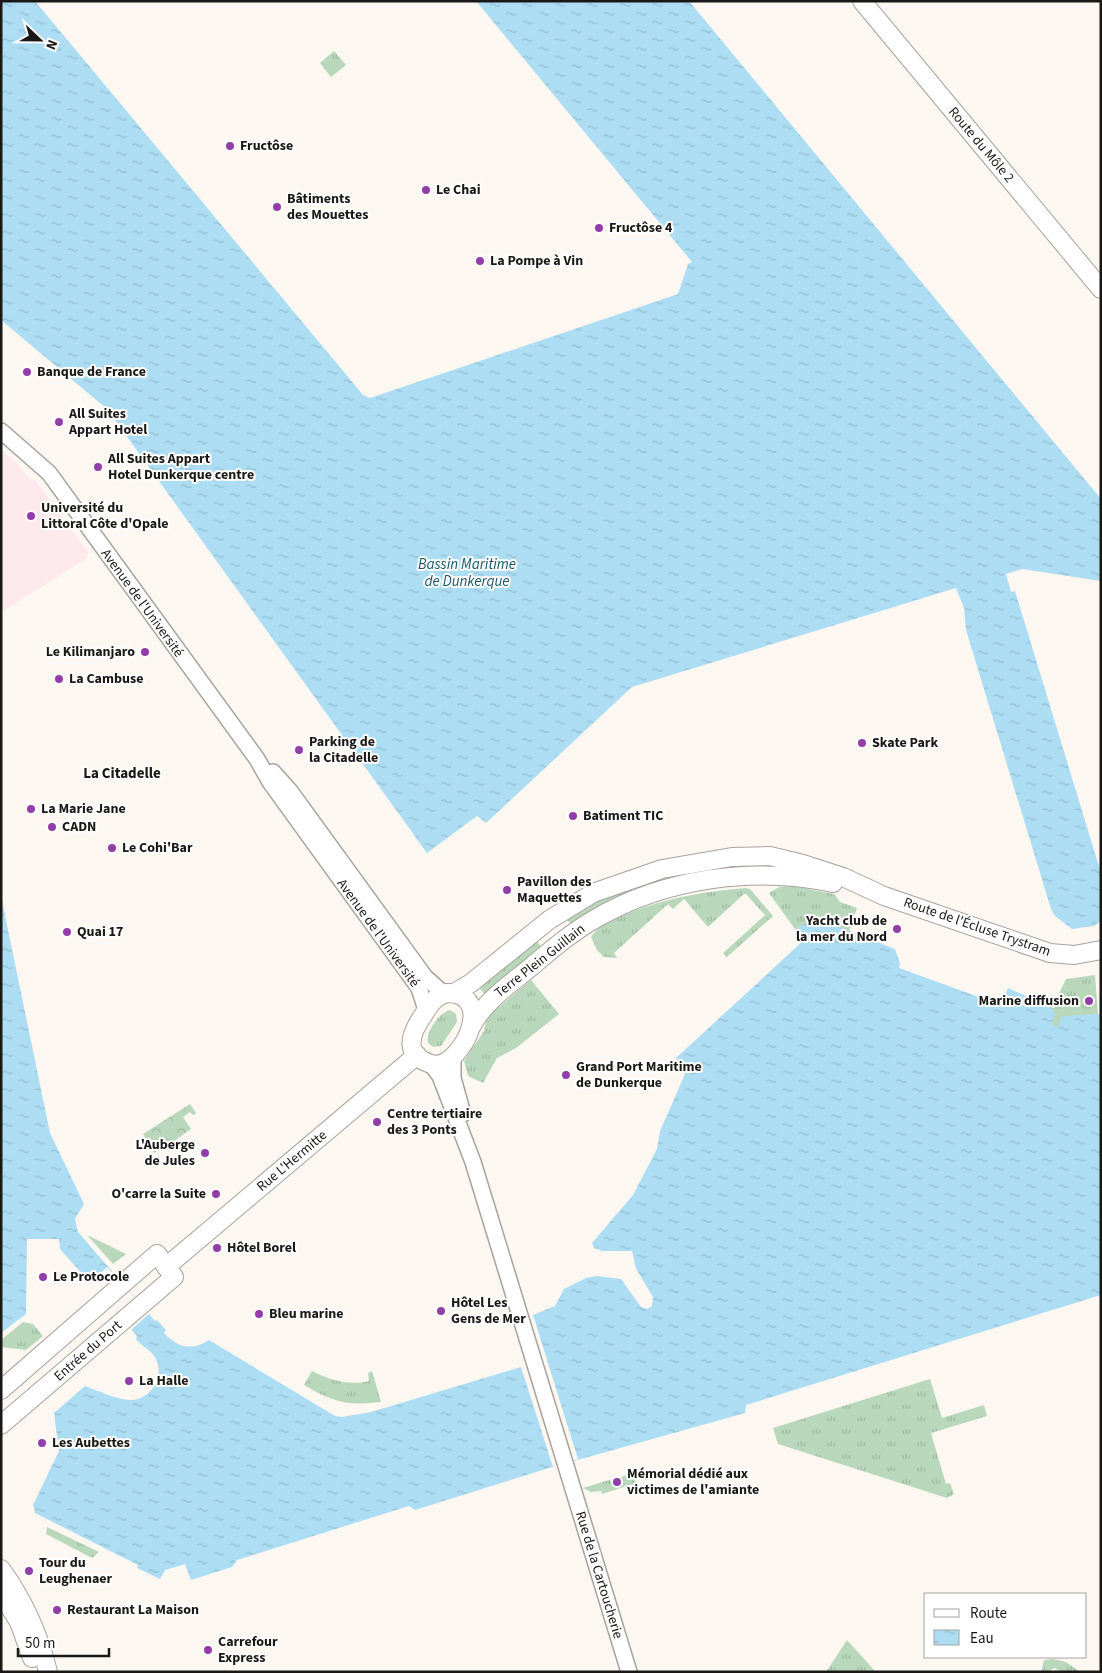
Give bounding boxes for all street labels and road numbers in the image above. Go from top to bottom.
street label: Route du Môle 2 [943,103,1019,187]
street label: Avenue de l'Université [96,545,188,661]
street label: Avenue de l'Université [332,875,424,991]
street label: Route de l'Écluse Trystram [901,892,1053,962]
street label: Terre Plein Guillain [490,919,590,1003]
street label: Rue L'Hermitte [253,1126,332,1196]
street label: Entrée du Port [50,1316,127,1386]
street label: Rue de la Cartoucherie [570,1509,628,1641]

